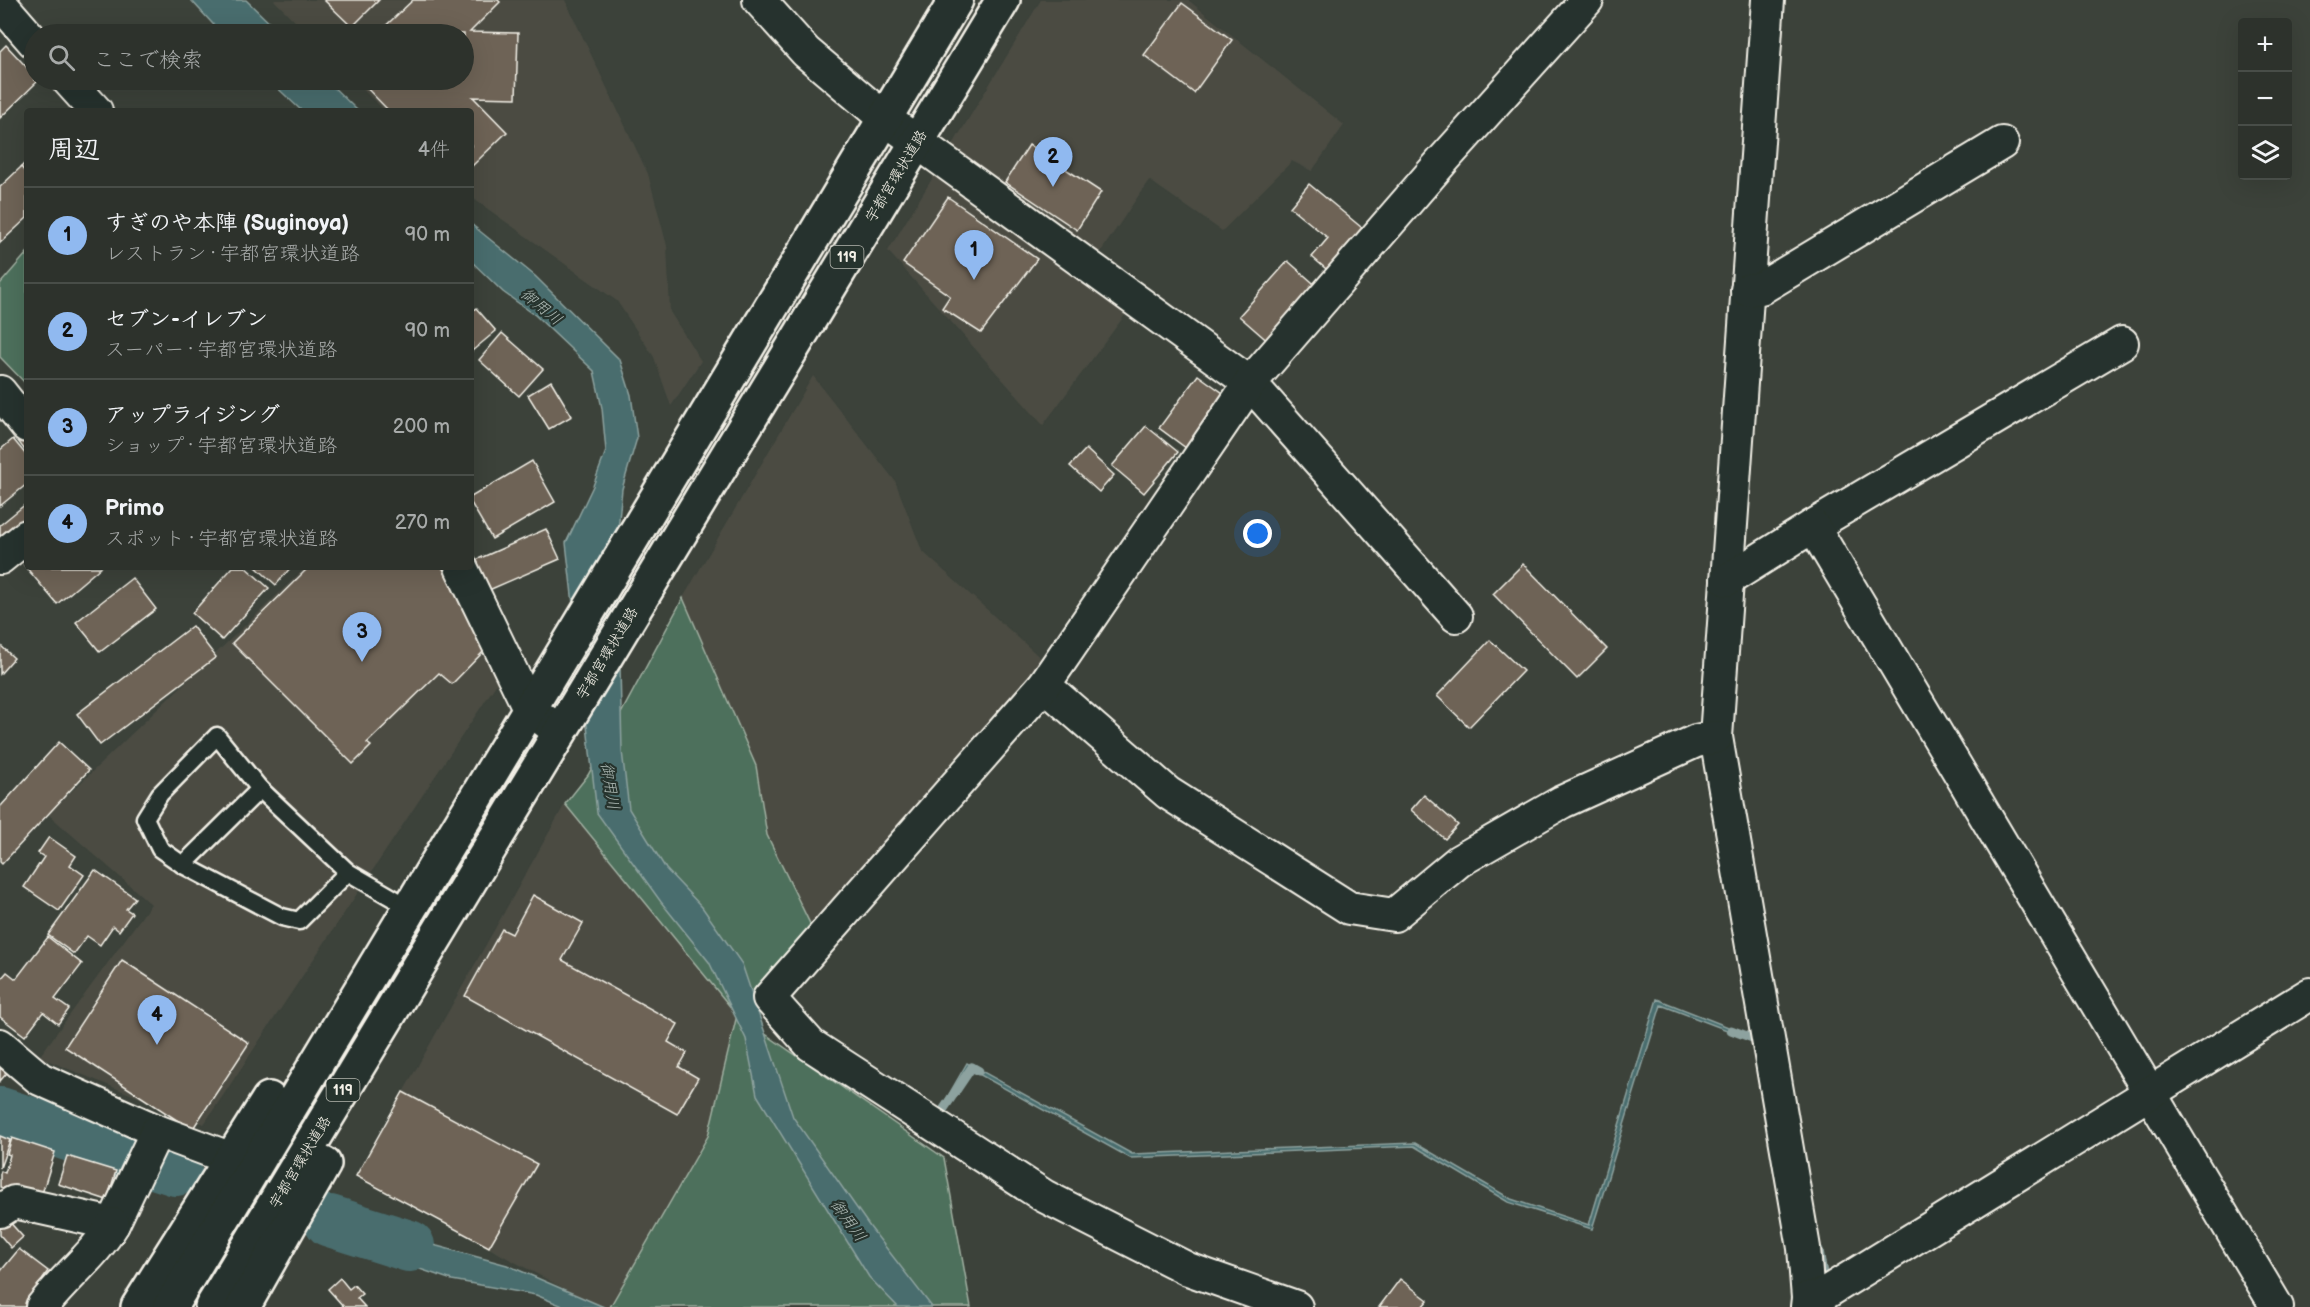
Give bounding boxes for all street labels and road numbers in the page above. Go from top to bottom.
street label: 宇都宮環状道路 [861,126,932,226]
road number: 119 [830,246,864,268]
street label: 宇都宮環状道路 [572,603,643,703]
road number: 119 [326,1079,360,1101]
street label: 宇都宮環状道路 [265,1112,336,1212]

